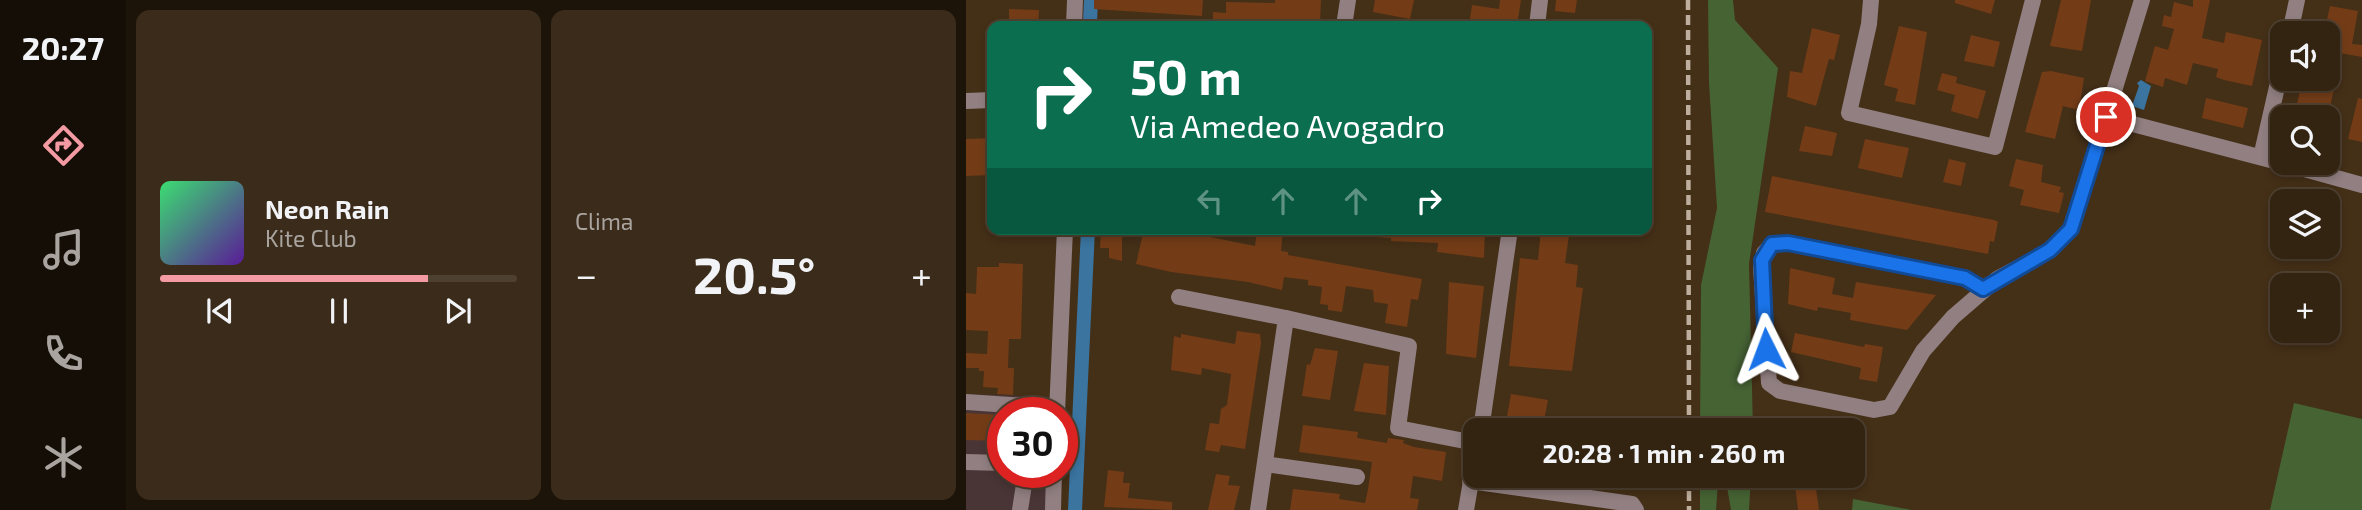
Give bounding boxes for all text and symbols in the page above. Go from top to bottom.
map controls [2270,21,2340,343]
button: sound [2270,21,2340,91]
text: 20:27 [22,28,104,66]
text: 50 m [1130,46,1242,105]
icon: right [1015,49,1106,140]
pin [2076,87,2136,147]
icon: arrive [2087,98,2125,136]
button: search [2270,105,2340,175]
text: Via Amedeo Avogadro [1130,106,1445,144]
icon: directions [39,121,88,170]
icon: left [1191,182,1229,220]
icon: ahead [1264,182,1302,220]
icon: ahead [1337,182,1375,220]
icon: right [1410,182,1448,220]
button: layers [2270,189,2340,259]
text: Neon Rain [265,193,389,224]
text: Clima [575,207,633,235]
text: Kite Club [265,224,357,252]
icon: music [39,225,88,274]
text: 20.5° [693,242,815,304]
text: − [575,251,597,297]
text: + [911,251,932,297]
button: + [2270,273,2340,343]
icon: previous [201,292,239,330]
icon: pause [320,292,358,330]
icon: next [439,292,477,330]
position arrow [1729,312,1803,386]
icon: phone [39,329,88,378]
speed limit sign: 30 [987,397,1078,488]
icon: climate [39,433,88,482]
text: 20:28 · 1 min · 260 m [1543,437,1785,468]

